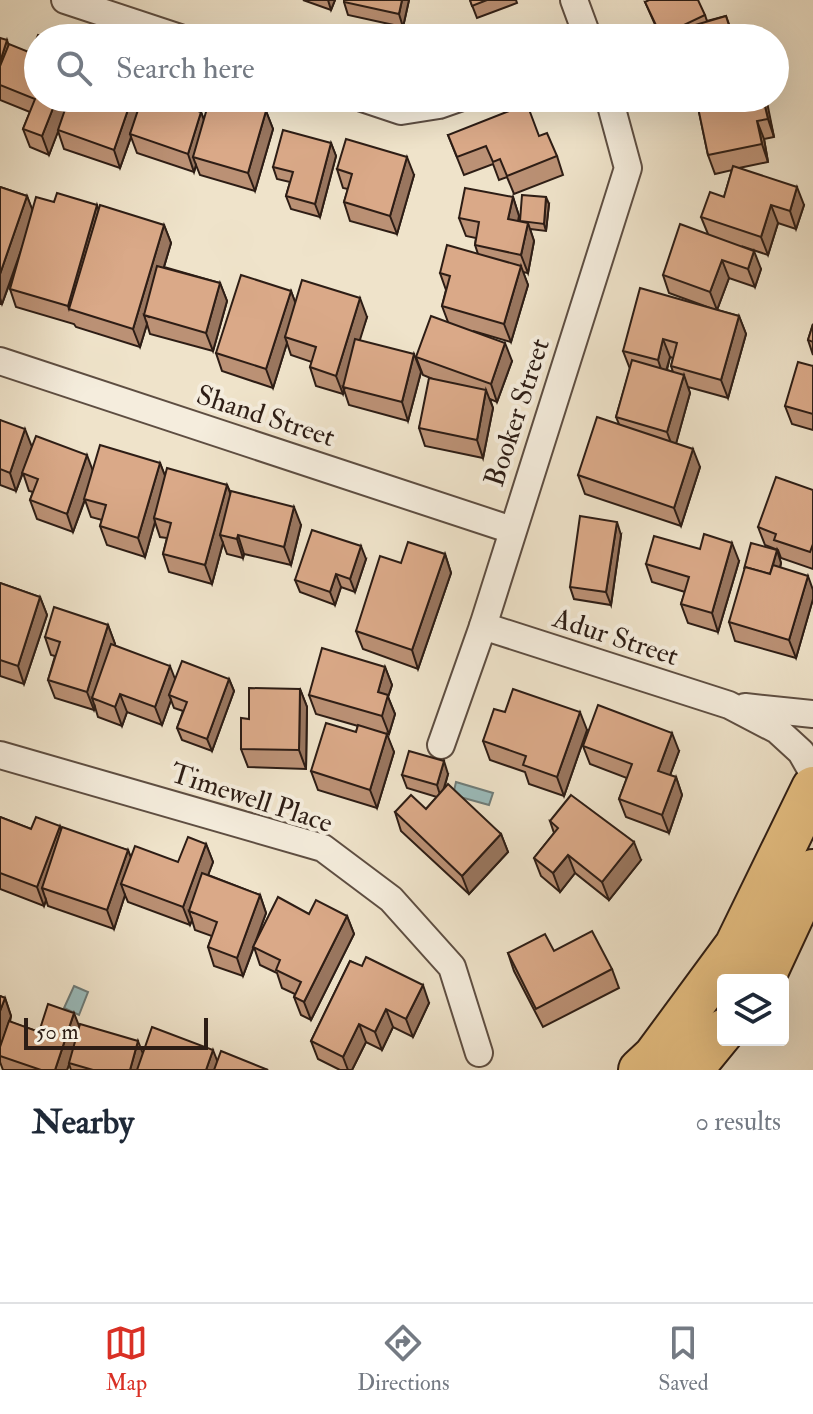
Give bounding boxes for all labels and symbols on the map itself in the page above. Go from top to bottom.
street label: Booker Street [477,334,558,491]
street label: Shand Street [192,378,339,455]
street label: Adur Street [547,600,683,674]
street label: Timewell Place [166,756,337,841]
scale bar [24,1014,208,1050]

